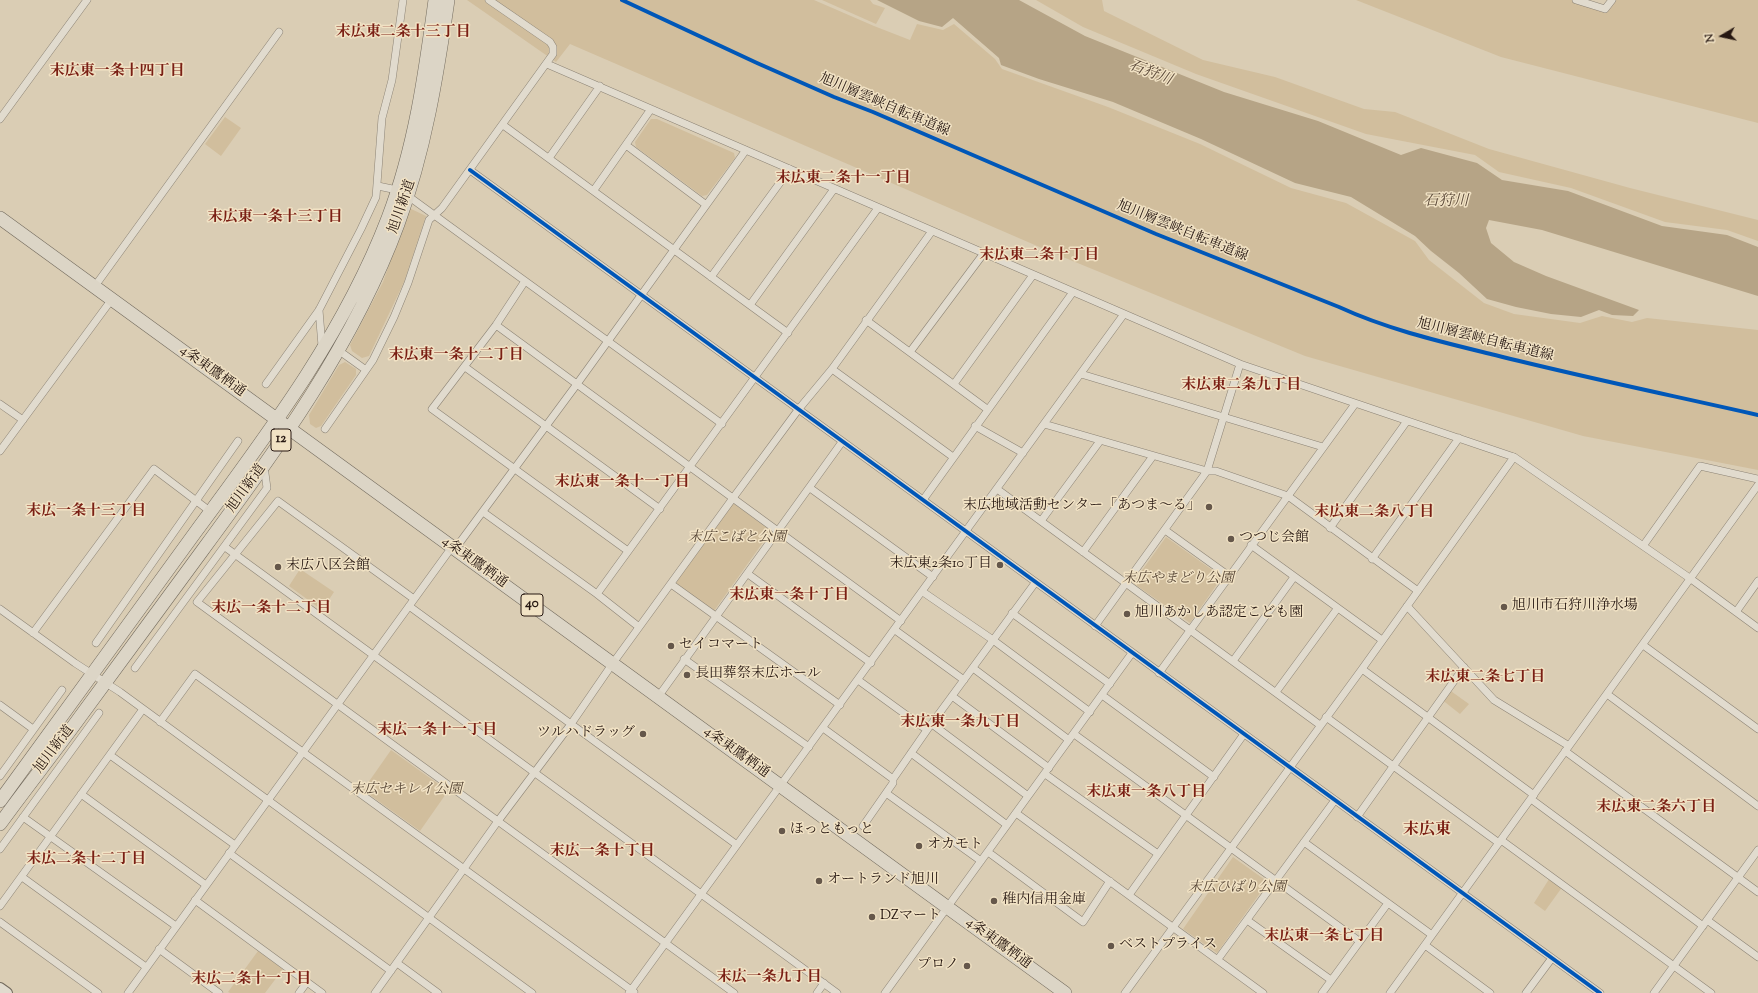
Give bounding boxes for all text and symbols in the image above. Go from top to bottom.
north arrow [1702,16,1742,56]
district label: 末広東二条十三丁目 [336,24,470,42]
text: N [1702,32,1719,43]
water label: 石狩川 [1126,58,1174,90]
district label: 末広東一条十四丁目 [50,63,184,81]
street label: 旭川層雲峡自転車道線 [816,71,952,141]
district label: 末広東二条十一丁目 [776,170,910,188]
street label: 旭川新道 [386,178,420,236]
water label: 石狩川 [1424,193,1468,211]
street label: 旭川層雲峡自転車道線 [1114,198,1250,266]
district label: 末広東一条十三丁目 [208,209,342,227]
district label: 末広東二条十丁目 [979,247,1099,265]
street label: 旭川層雲峡自転車道線 [1415,316,1555,366]
street label: 4条東鷹栖通 [176,343,248,401]
district label: 末広東一条十二丁目 [389,347,523,365]
district label: 末広東二条九丁目 [1181,377,1301,395]
road number: 12 [271,429,291,451]
street label: 旭川新道 [224,461,270,517]
district label: 末広東一条十一丁目 [555,474,689,492]
place label: 末広地域活動センター「あつま～る」 [963,499,1201,515]
marker: 末広地域活動センター「あつま～る」 [1204,502,1214,512]
district label: 末広一条十三丁目 [26,503,146,521]
district label: 末広東二条八丁目 [1314,504,1434,522]
park label: 末広こばと公園 [688,531,786,547]
place label: つつじ会館 [1239,531,1309,547]
street label: 4条東鷹栖通 [438,534,510,592]
marker: つつじ会館 [1226,534,1236,544]
place label: 末広東2条10丁目 [889,557,992,573]
place label: 末広八区会館 [286,559,370,575]
marker: 末広東2条10丁目 [995,560,1005,570]
marker: 末広八区会館 [273,562,283,572]
park label: 末広やまどり公園 [1122,572,1234,588]
district label: 末広東一条十丁目 [729,587,849,605]
road number: 40 [521,594,543,616]
place label: 旭川市石狩川浄水場 [1512,599,1638,615]
district label: 末広一条十二丁目 [211,600,331,618]
marker: 旭川市石狩川浄水場 [1499,602,1509,612]
place label: 旭川あかしあ認定こども園 [1135,606,1303,622]
marker: 旭川あかしあ認定こども園 [1122,609,1132,619]
place label: セイコマート [679,638,763,654]
marker: セイコマート [666,641,676,651]
place label: 長田葬祭末広ホール [695,667,821,683]
district label: 末広東二条七丁目 [1425,669,1545,687]
marker: 長田葬祭末広ホール [682,670,692,680]
district label: 末広東一条九丁目 [900,714,1020,732]
district label: 末広一条十一丁目 [377,722,497,740]
street label: 旭川新道 [31,723,79,777]
street label: 4条東鷹栖通 [700,724,772,782]
place label: ツルハドラッグ [537,726,635,742]
marker: ツルハドラッグ [638,729,648,739]
park label: 末広セキレイ公園 [350,783,462,799]
district label: 末広東一条八丁目 [1086,784,1206,802]
district label: 末広東二条六丁目 [1596,799,1716,817]
district label: 末広東 [1403,821,1451,841]
place label: ほっともっと [790,823,874,839]
marker: ほっともっと [777,826,787,836]
place label: オカモト [927,838,983,854]
marker: オカモト [914,841,924,851]
district label: 末広一条十丁目 [550,843,654,861]
district label: 末広二条十二丁目 [26,851,146,869]
place label: オートランド旭川 [827,873,939,889]
marker: オートランド旭川 [814,876,824,886]
park label: 末広ひばり公園 [1188,881,1286,897]
place label: 稚内信用金庫 [1002,893,1086,909]
marker: 稚内信用金庫 [989,896,999,906]
place label: DZマート [880,909,941,925]
marker: DZマート [867,912,877,922]
street label: 4条東鷹栖通 [962,915,1034,973]
district label: 末広東一条七丁目 [1264,928,1384,946]
place label: ベストプライス [1119,938,1217,954]
marker: ベストプライス [1106,941,1116,951]
place label: プロノ [917,958,959,974]
marker: プロノ [962,961,972,971]
district label: 末広一条九丁目 [717,969,821,987]
district label: 末広二条十一丁目 [191,971,311,989]

